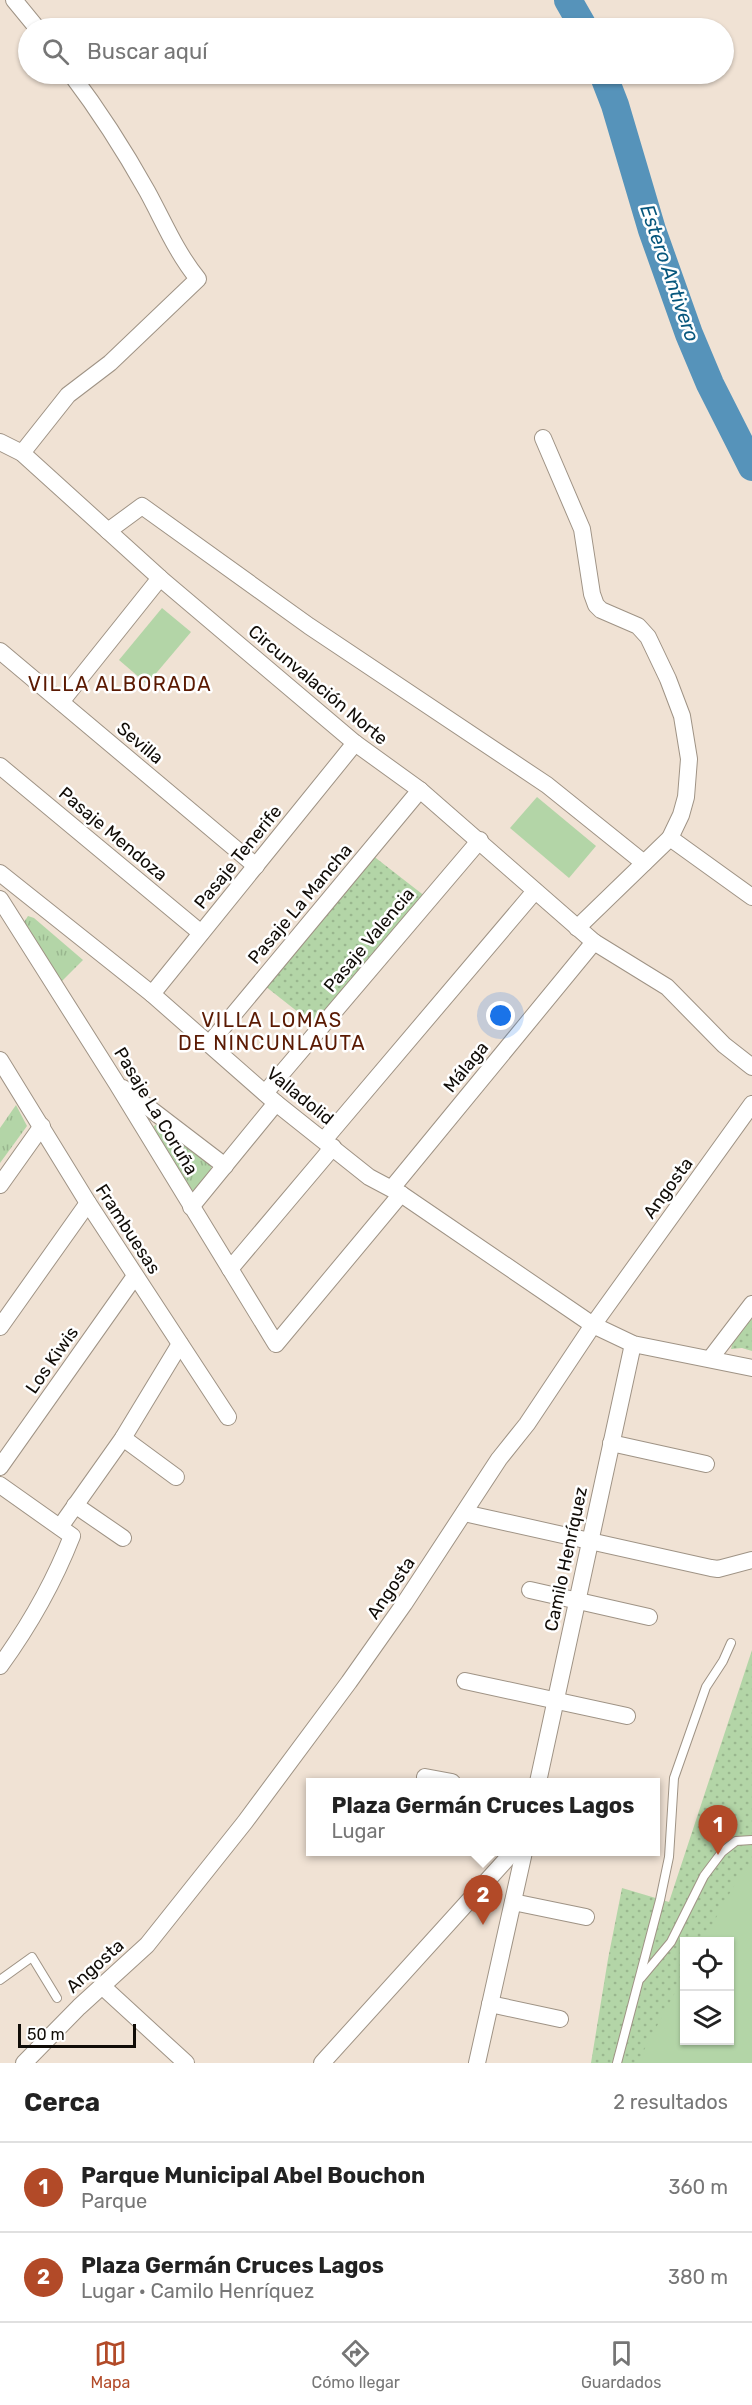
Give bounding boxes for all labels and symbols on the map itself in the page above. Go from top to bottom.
water label: Estero Antivero [635,201,705,345]
street label: Circunvalación Norte [244,620,392,750]
district label: VILLA ALBORADA [28,672,212,696]
street label: Sevilla [112,717,168,769]
street label: Pasaje Mendoza [54,782,172,886]
street label: Pasaje Tenerife [189,801,287,913]
street label: Pasaje La Mancha [243,839,357,969]
street label: Pasaje Valencia [319,883,419,997]
your location [486,1001,515,1030]
district label: VILLA LOMAS DE NINCUNLAUTA [178,1008,366,1055]
street label: Málaga [439,1037,493,1097]
street label: Pasaje La Coruña [109,1043,203,1179]
street label: Valladolid [262,1062,338,1130]
street label: Angosta [638,1153,698,1223]
street label: Frambuesas [91,1180,165,1278]
street label: Los Kiwis [21,1322,83,1398]
street label: Camilo Henríquez [540,1485,592,1633]
street label: Angosta [362,1553,420,1623]
pin: 1 [698,1806,738,1855]
pin: 2 [464,1876,502,1925]
street label: Angosta [62,1934,128,1998]
scale bar [18,2021,136,2048]

